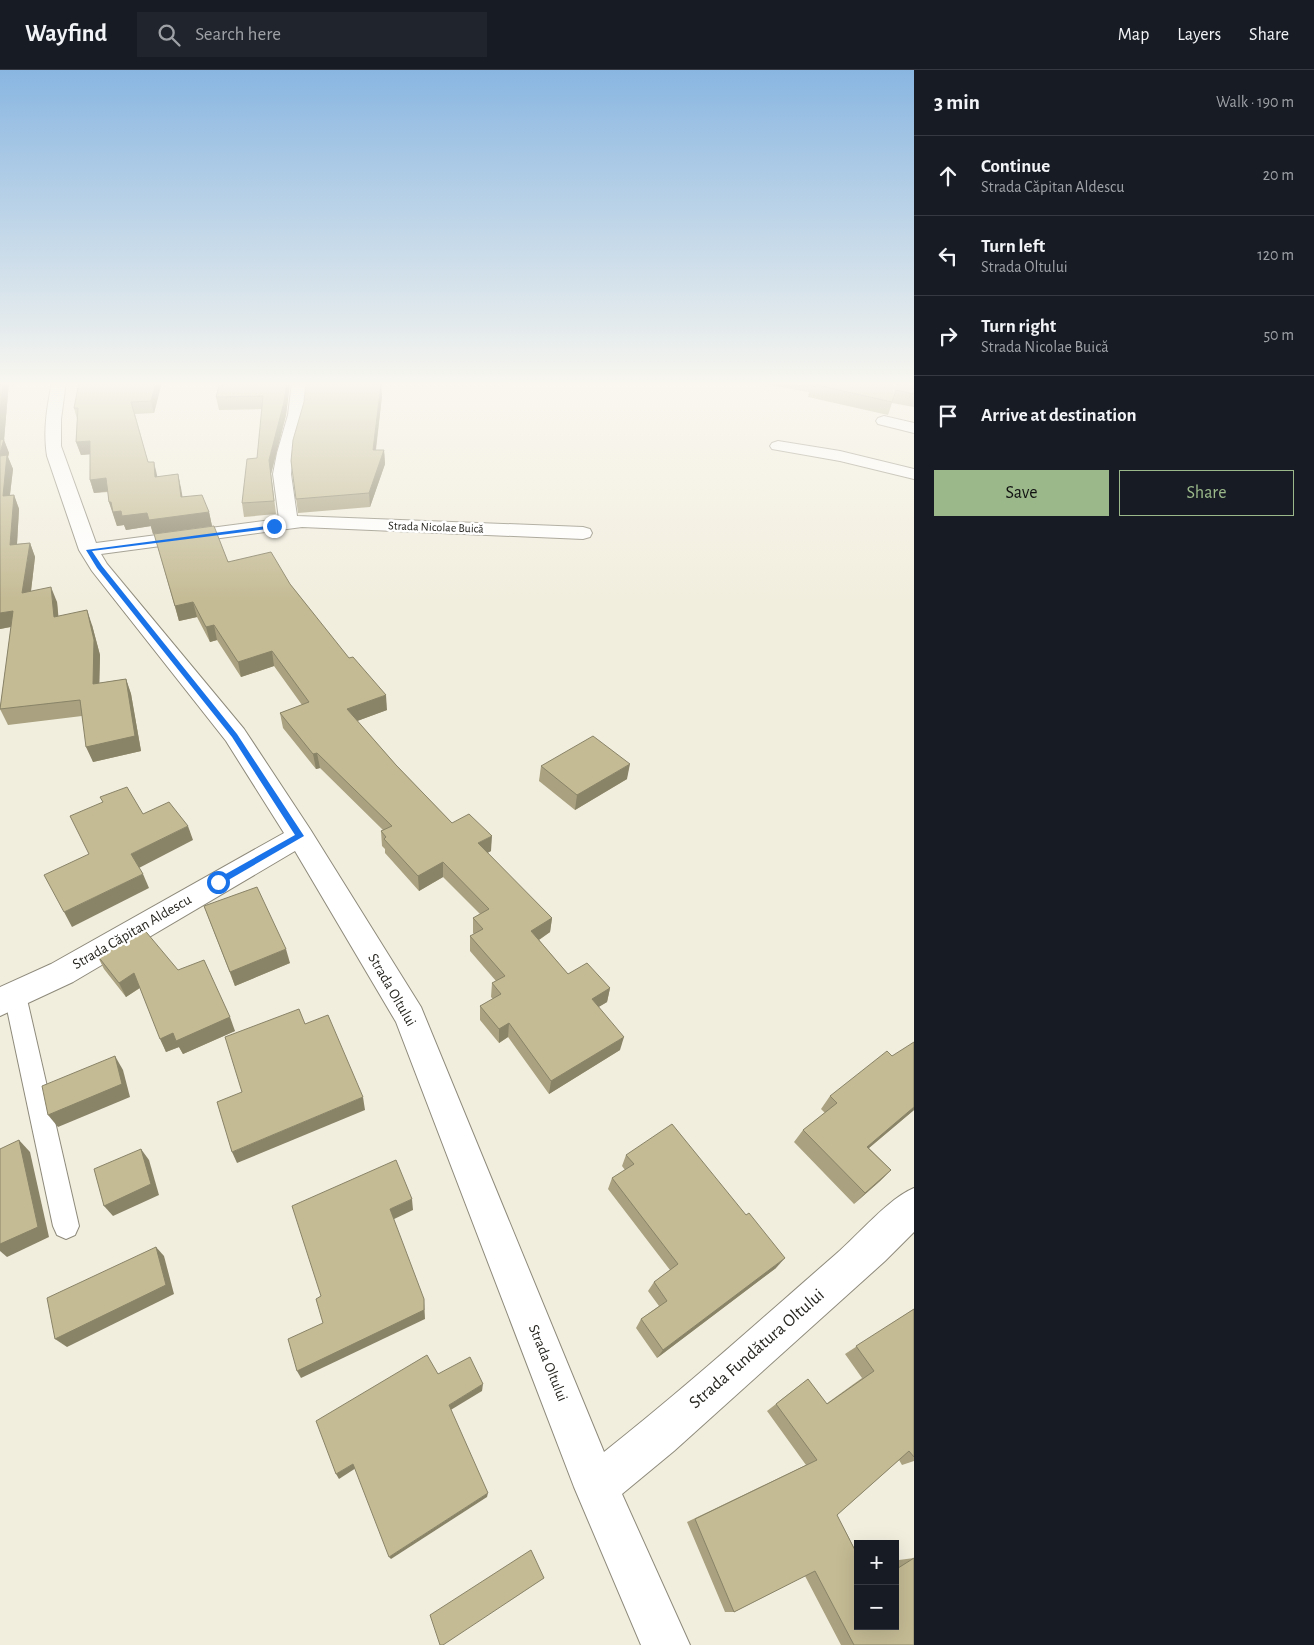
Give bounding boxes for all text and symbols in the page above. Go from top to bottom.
search box [137,12,487,57]
icon: search [155,21,183,49]
text: Wayfind [25,22,107,46]
text: Search here [195,25,281,44]
text: Map [1118,26,1149,44]
text: Layers [1177,26,1221,44]
text: Share [1249,26,1289,44]
text: 3 min [934,92,980,113]
text: Walk · 190 m [1216,94,1294,110]
text: Continue [981,157,1050,176]
icon: ahead [934,162,962,190]
text: 20 m [1263,167,1294,183]
text: Strada Căpitan Aldescu [981,179,1124,195]
text: Turn left [981,237,1045,256]
icon: left [934,242,962,270]
text: 120 m [1257,247,1294,263]
text: Strada Oltului [981,259,1068,275]
text: Turn right [981,317,1056,336]
icon: right [934,322,962,350]
text: 50 m [1263,327,1294,343]
text: Strada Nicolae Buică [981,339,1109,355]
icon: arrive [934,402,962,430]
text: Arrive at destination [981,406,1137,425]
button: Save [934,470,1109,516]
button: Share [1119,470,1294,516]
route end [263,515,286,538]
street label: Strada Nicolae Buică [388,519,484,535]
route start [207,871,230,894]
street label: Strada Căpitan Aldescu [70,892,194,972]
street label: Strada Oltului [365,951,419,1029]
street label: Strada Fundătura Oltului [686,1286,828,1412]
street label: Strada Oltului [526,1322,570,1404]
map controls [854,1540,899,1630]
button: + [854,1540,899,1585]
button: − [854,1585,899,1630]

